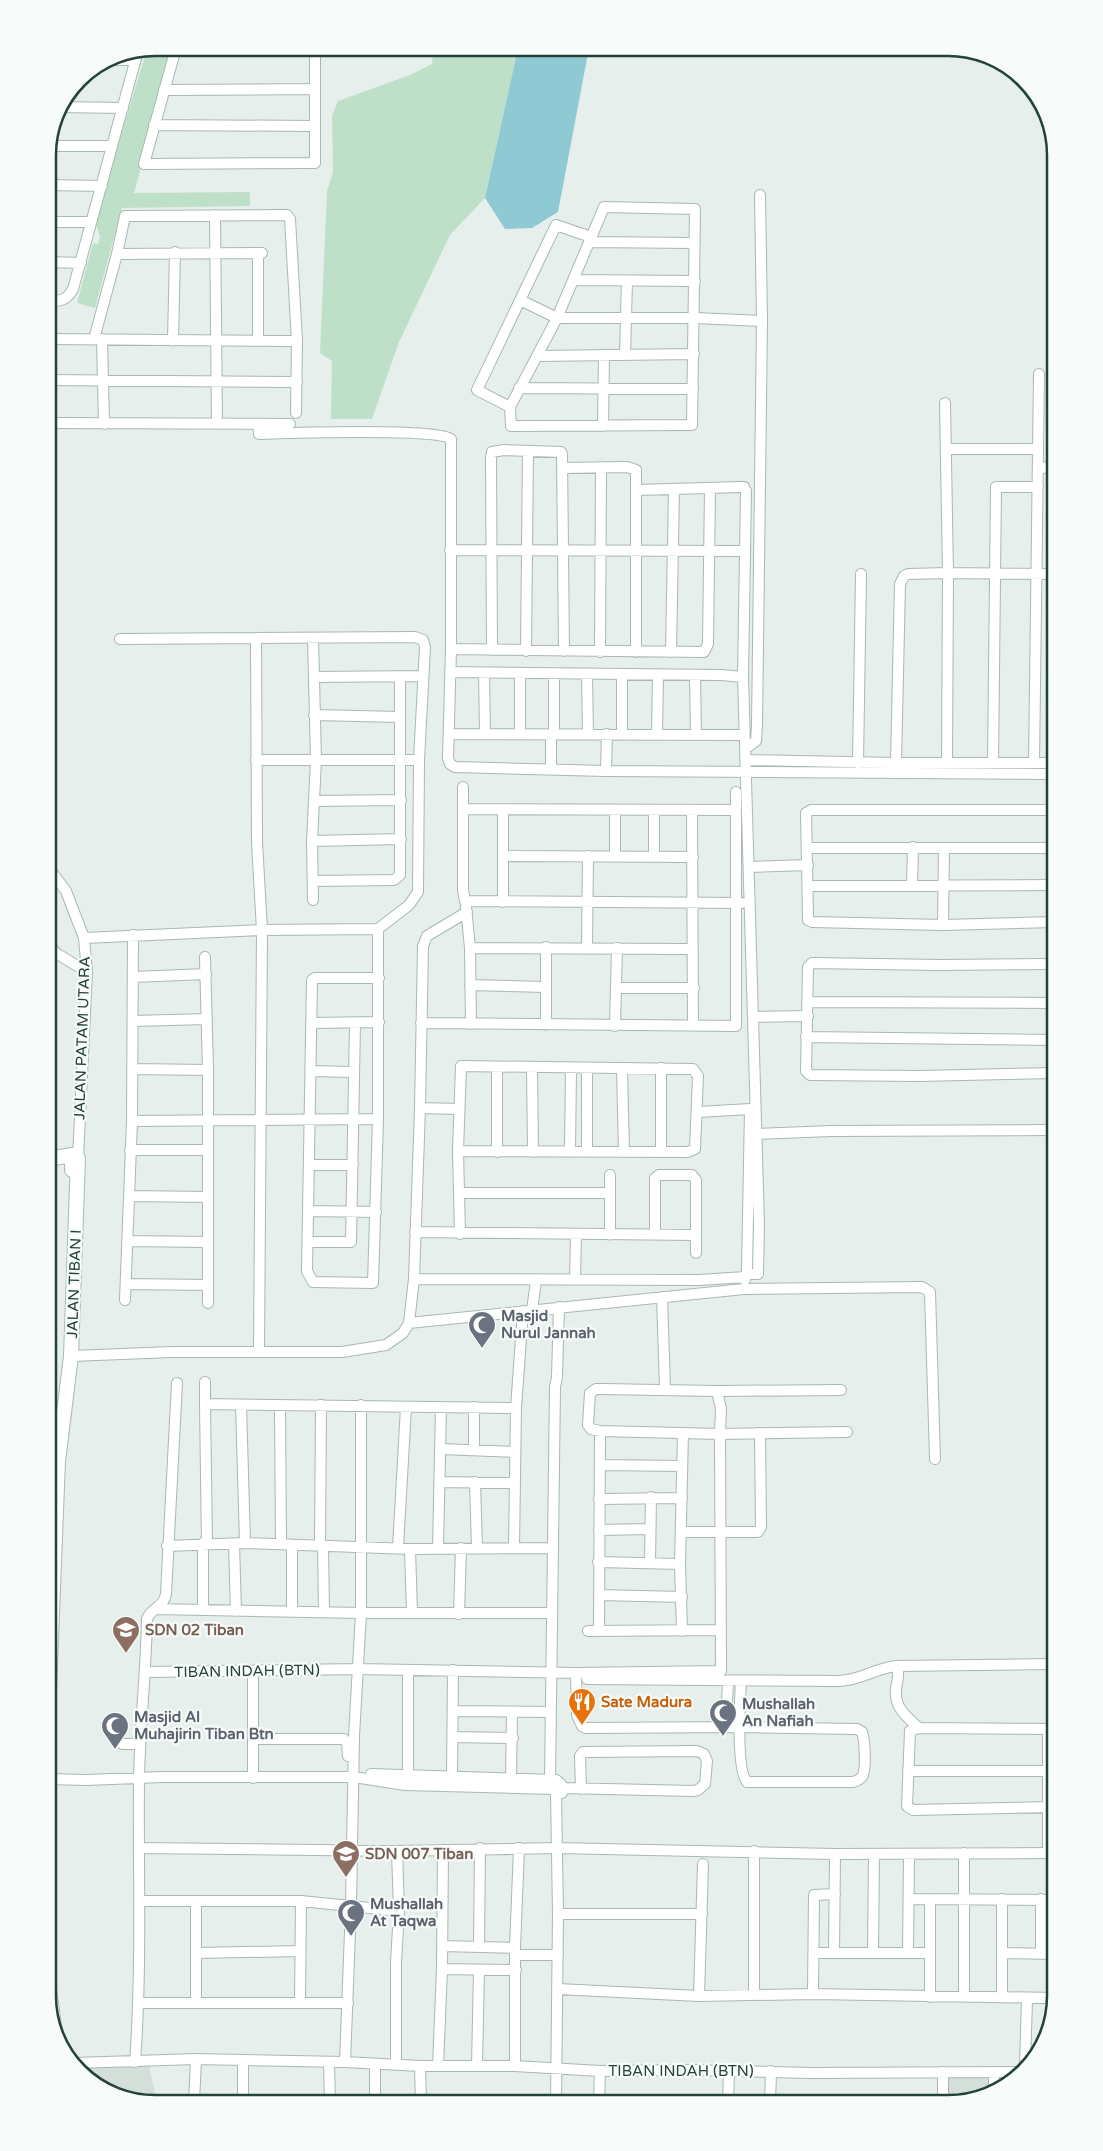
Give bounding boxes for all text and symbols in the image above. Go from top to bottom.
street label: JALAN PATAM UTARA [70,956,94,1120]
street label: JALAN TIBAN I [63,1229,85,1339]
place label: Masjid Nurul Jannah [501,1307,596,1342]
mosque icon: Masjid Nurul Jannah [467,1310,497,1349]
school or university icon: SDN 02 Tiban [111,1615,141,1654]
place label: SDN 02 Tiban [145,1621,244,1639]
street label: TIBAN INDAH (BTN) [174,1661,320,1681]
restaurant icon: Sate Madura [567,1687,597,1726]
place label: Sate Madura [601,1693,692,1711]
place label: Mushallah An Nafiah [742,1695,815,1730]
mosque icon: Mushallah An Nafiah [708,1698,738,1737]
place label: Masjid Al Muhajirin Tiban Btn [134,1708,274,1744]
mosque icon: Masjid Al Muhajirin Tiban Btn [100,1711,130,1750]
school or university icon: SDN 007 Tiban [331,1839,361,1878]
place label: SDN 007 Tiban [365,1845,473,1863]
place label: Mushallah At Taqwa [370,1895,443,1931]
mosque icon: Mushallah At Taqwa [336,1898,366,1937]
street label: TIBAN INDAH (BTN) [608,2062,754,2080]

